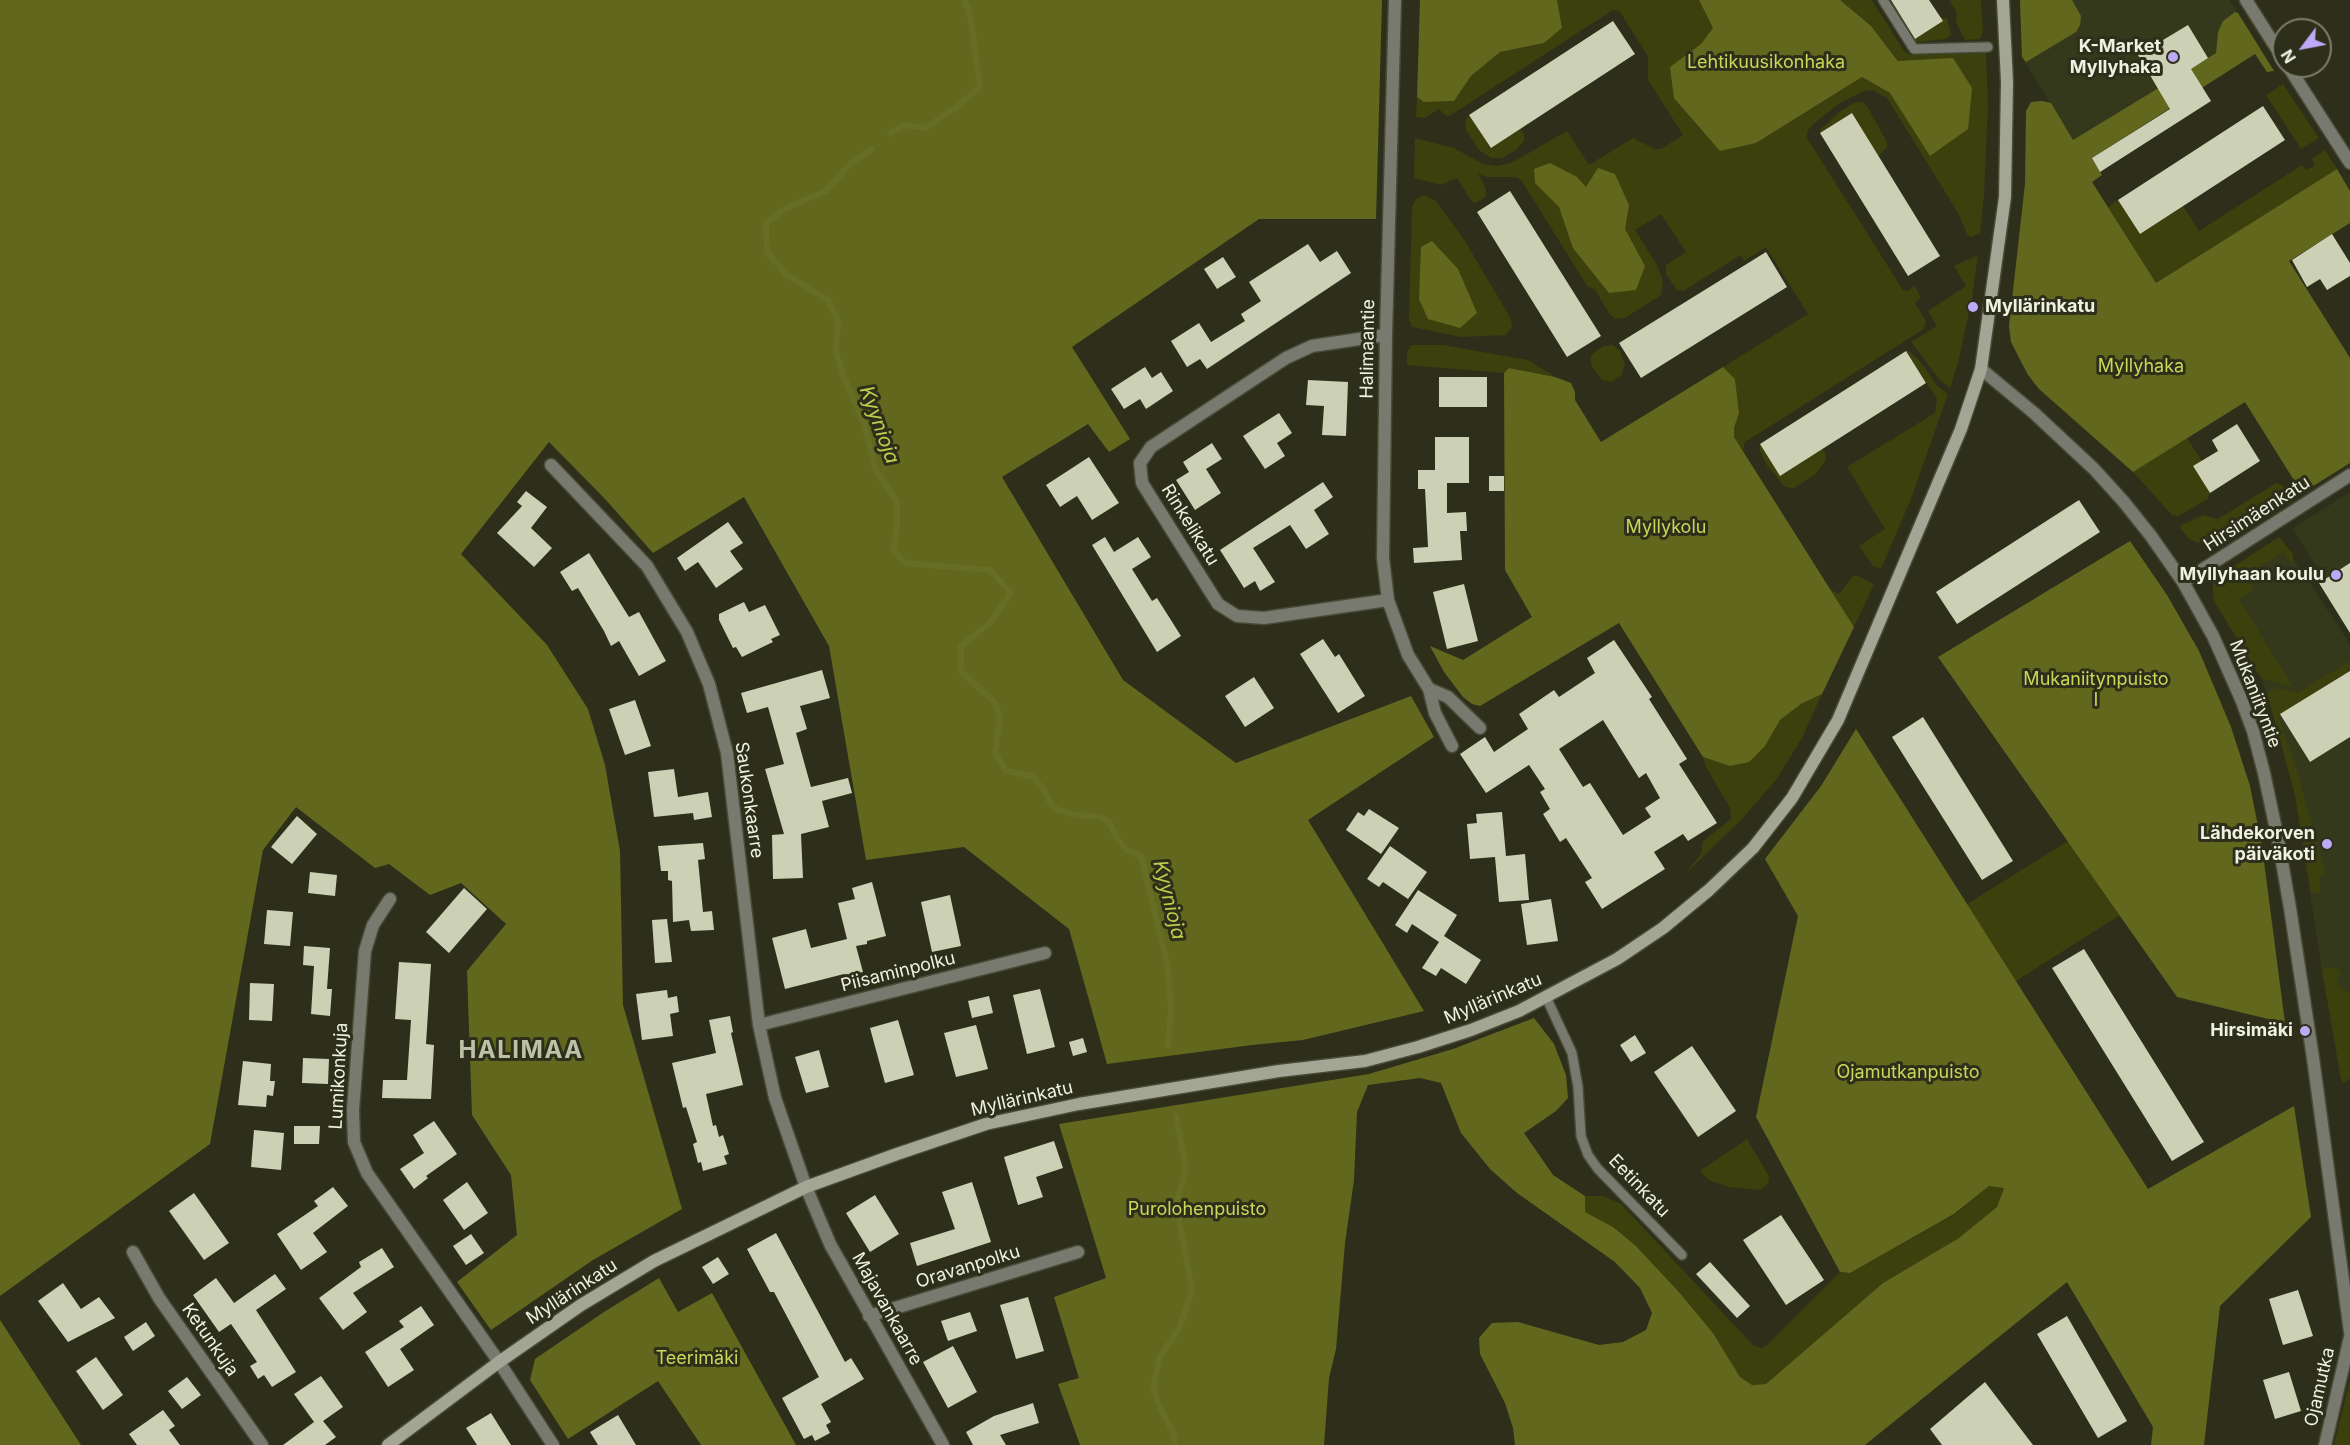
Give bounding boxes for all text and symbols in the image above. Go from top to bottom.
north arrow [2272,18,2332,78]
place label: K-Market Myllyhaka [2070,36,2161,78]
text: N [2277,46,2300,67]
marker: K-Market Myllyhaka [2166,50,2180,64]
park label: Lehtikuusikonhaka [1687,52,1845,74]
place label: Myllärinkatu [1985,296,2095,318]
street label: Halimaantie [1356,299,1380,399]
marker: Myllärinkatu [1966,300,1980,314]
park label: Myllyhaka [2098,356,2184,378]
water label: Kyynioja [854,383,904,467]
street label: Hirsimäenkatu [2200,472,2314,556]
street label: Rinkelikatu [1157,480,1223,570]
park label: Myllykolu [1626,517,1706,539]
place label: Myllyhaan koulu [2179,564,2324,586]
marker: Myllyhaan koulu [2329,568,2343,582]
street label: Mukaniityntie [2224,637,2286,751]
park label: Mukaniitynpuisto I [2023,669,2169,712]
street label: Saukonkaarre [730,740,768,860]
place label: Lähdekorven päiväkoti [2200,823,2315,866]
marker: Lähdekorven päiväkoti [2320,837,2334,851]
water label: Kyynioja [1148,858,1190,942]
street label: Piisaminpolku [838,947,958,997]
street label: Myllärinkatu [1441,969,1545,1029]
place label: Hirsimäki [2210,1020,2293,1042]
street label: Lumikonkuja [325,1022,353,1130]
marker: Hirsimäki [2298,1024,2312,1038]
district label: HALIMAA [458,1037,584,1065]
park label: Ojamutkanpuisto [1836,1062,1980,1084]
street label: Myllärinkatu [969,1077,1075,1121]
street label: Eetinkatu [1604,1150,1674,1222]
park label: Purolohenpuisto [1128,1199,1266,1221]
street label: Oravanpolku [913,1241,1023,1293]
street label: Majavankaarre [847,1249,927,1369]
street label: Myllärinkatu [523,1255,621,1329]
street label: Ketunkuja [177,1299,243,1381]
street label: Ojamutka [2300,1345,2340,1429]
park label: Teerimäki [656,1348,738,1370]

